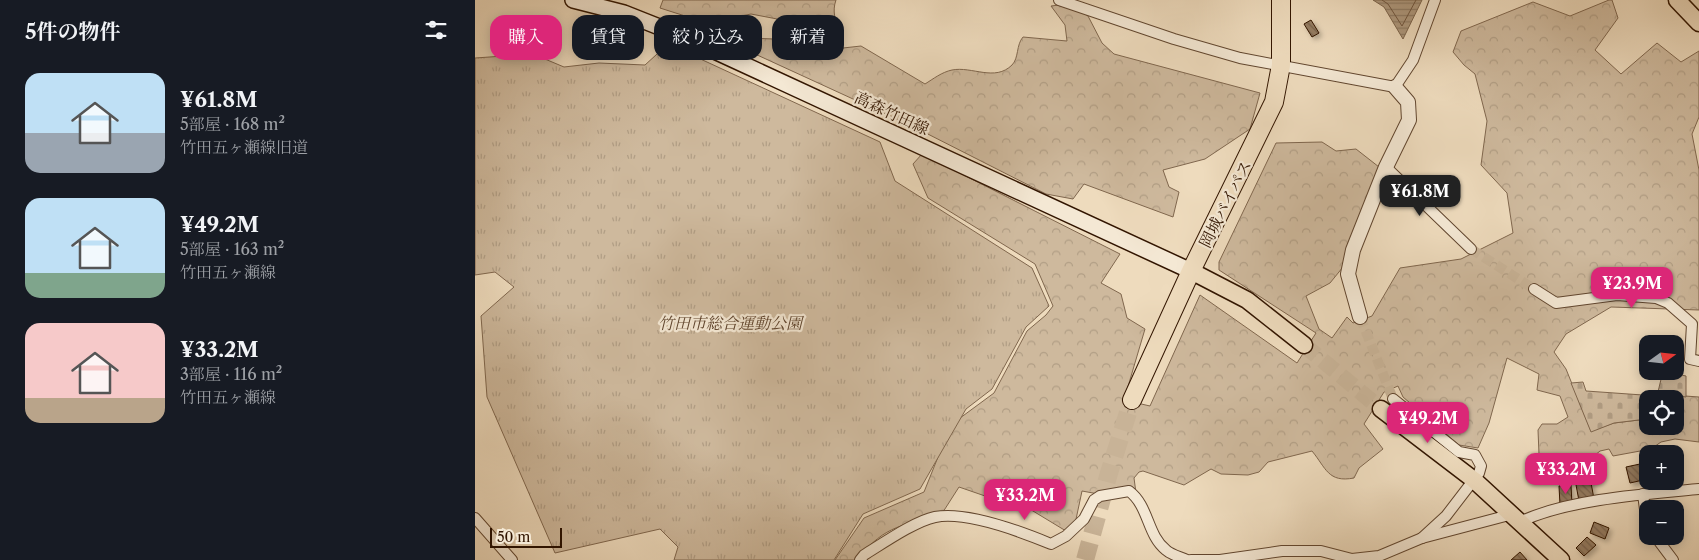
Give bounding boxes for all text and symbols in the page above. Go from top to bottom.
chip: 購入 [490,15,562,60]
chip: 賃貸 [572,15,644,60]
chip: 絞り込み [654,15,762,60]
chip: 新着 [772,15,844,60]
icon: filters [422,16,450,44]
text: 5件の物件 [25,19,121,44]
text: ¥61.8M [180,87,257,112]
street label: 高森竹田線 [852,87,932,139]
icon: home [65,93,125,153]
text: 5部屋 · 168 m² [180,114,285,134]
text: 竹田五ヶ瀬線旧道 [180,137,308,157]
street label: 岡城バイパス [1194,157,1256,251]
pin: ¥61.8M [1379,174,1461,217]
text: ¥61.8M [1391,181,1450,201]
text: ¥49.2M [180,212,259,237]
icon: home [65,218,125,278]
text: 5部屋 · 163 m² [180,239,284,259]
text: 竹田五ヶ瀬線 [180,262,276,282]
pin: ¥23.9M [1591,266,1673,309]
text: ¥23.9M [1602,273,1662,293]
park label: 竹田市総合運動公園 [658,313,805,333]
north arrow [1639,335,1684,380]
map controls [1639,335,1684,545]
text: ¥33.2M [180,337,259,362]
icon: home [65,343,125,403]
text: 3部屋 · 116 m² [180,364,282,384]
text: 竹田五ヶ瀬線 [180,387,276,407]
button: locate [1639,390,1684,435]
pin: ¥49.2M [1387,402,1469,444]
text: ¥49.2M [1398,408,1458,428]
button: + [1639,445,1684,490]
pin: ¥33.2M [1525,452,1607,495]
text: ¥33.2M [1536,459,1596,479]
pin: ¥33.2M [984,478,1066,521]
text: ¥33.2M [995,485,1055,505]
button: − [1639,500,1684,545]
scale bar [490,525,563,548]
text: 50 m [497,528,530,546]

